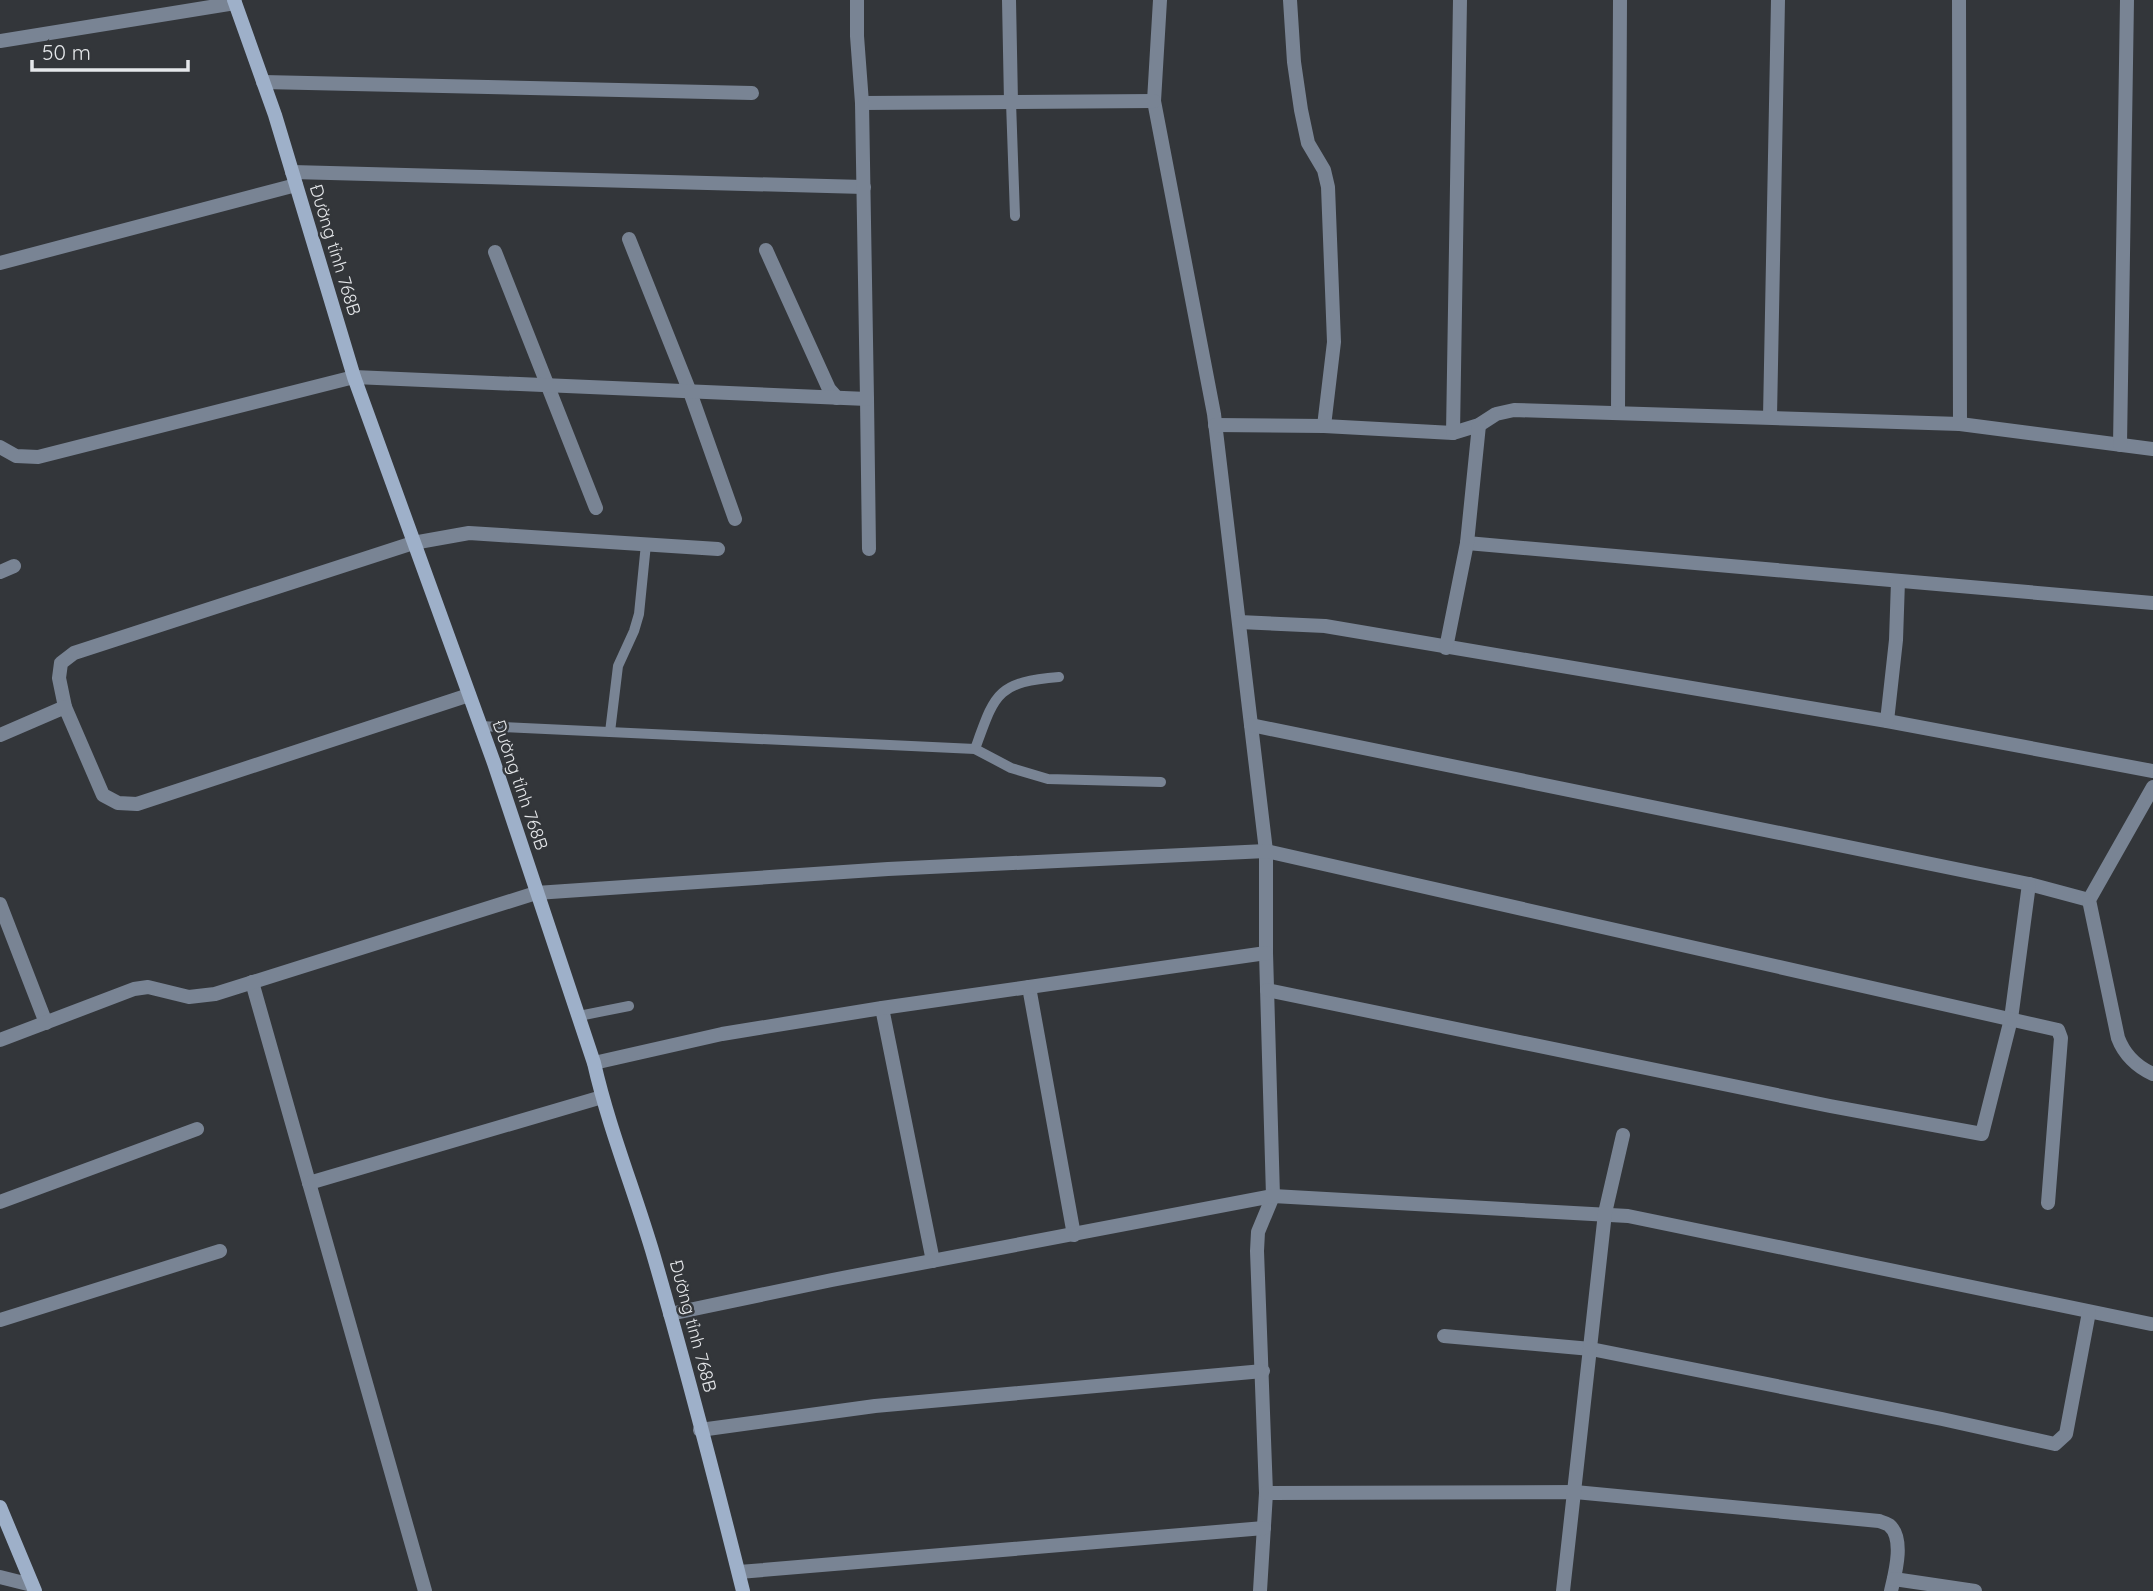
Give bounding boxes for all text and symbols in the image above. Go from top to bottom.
scale bar [32,28,187,72]
text: 50 m [42,39,91,65]
street label: Đường tỉnh 768B [305,182,366,318]
street label: Đường tỉnh 768B [487,717,553,853]
street label: Đường tỉnh 768B [665,1257,722,1394]

